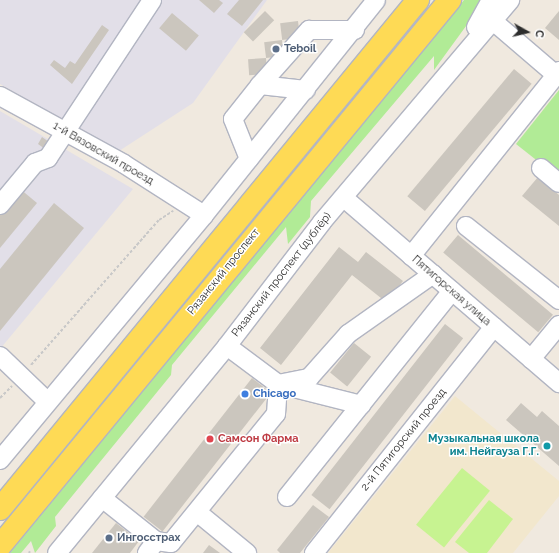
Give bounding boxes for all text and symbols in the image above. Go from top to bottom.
north arrow [507,12,547,52]
text: С [532,29,546,38]
place label: Teboil [284,42,316,56]
marker: Teboil [271,44,281,54]
street label: 1-й Вязовский проезд [50,120,156,188]
street label: Рязанский проспект (дублёр) [229,210,335,340]
street label: Рязанский проспект [185,226,263,318]
street label: Пятигорская улица [409,253,493,329]
street label: 2-й Пятигорский проезд [359,386,449,494]
place label: Chicago [253,387,296,401]
marker: Chicago [240,389,250,399]
place label: Самсон Фарма [218,432,299,446]
place label: Музыкальная школа им. Нейгауза Г.Г. [428,433,539,459]
marker: Самсон Фарма [205,434,215,444]
marker: Музыкальная школа им. Нейгауза Г.Г. [542,441,552,451]
place label: Ингосстрах [117,531,180,545]
marker: Ингосстрах [104,533,114,543]

